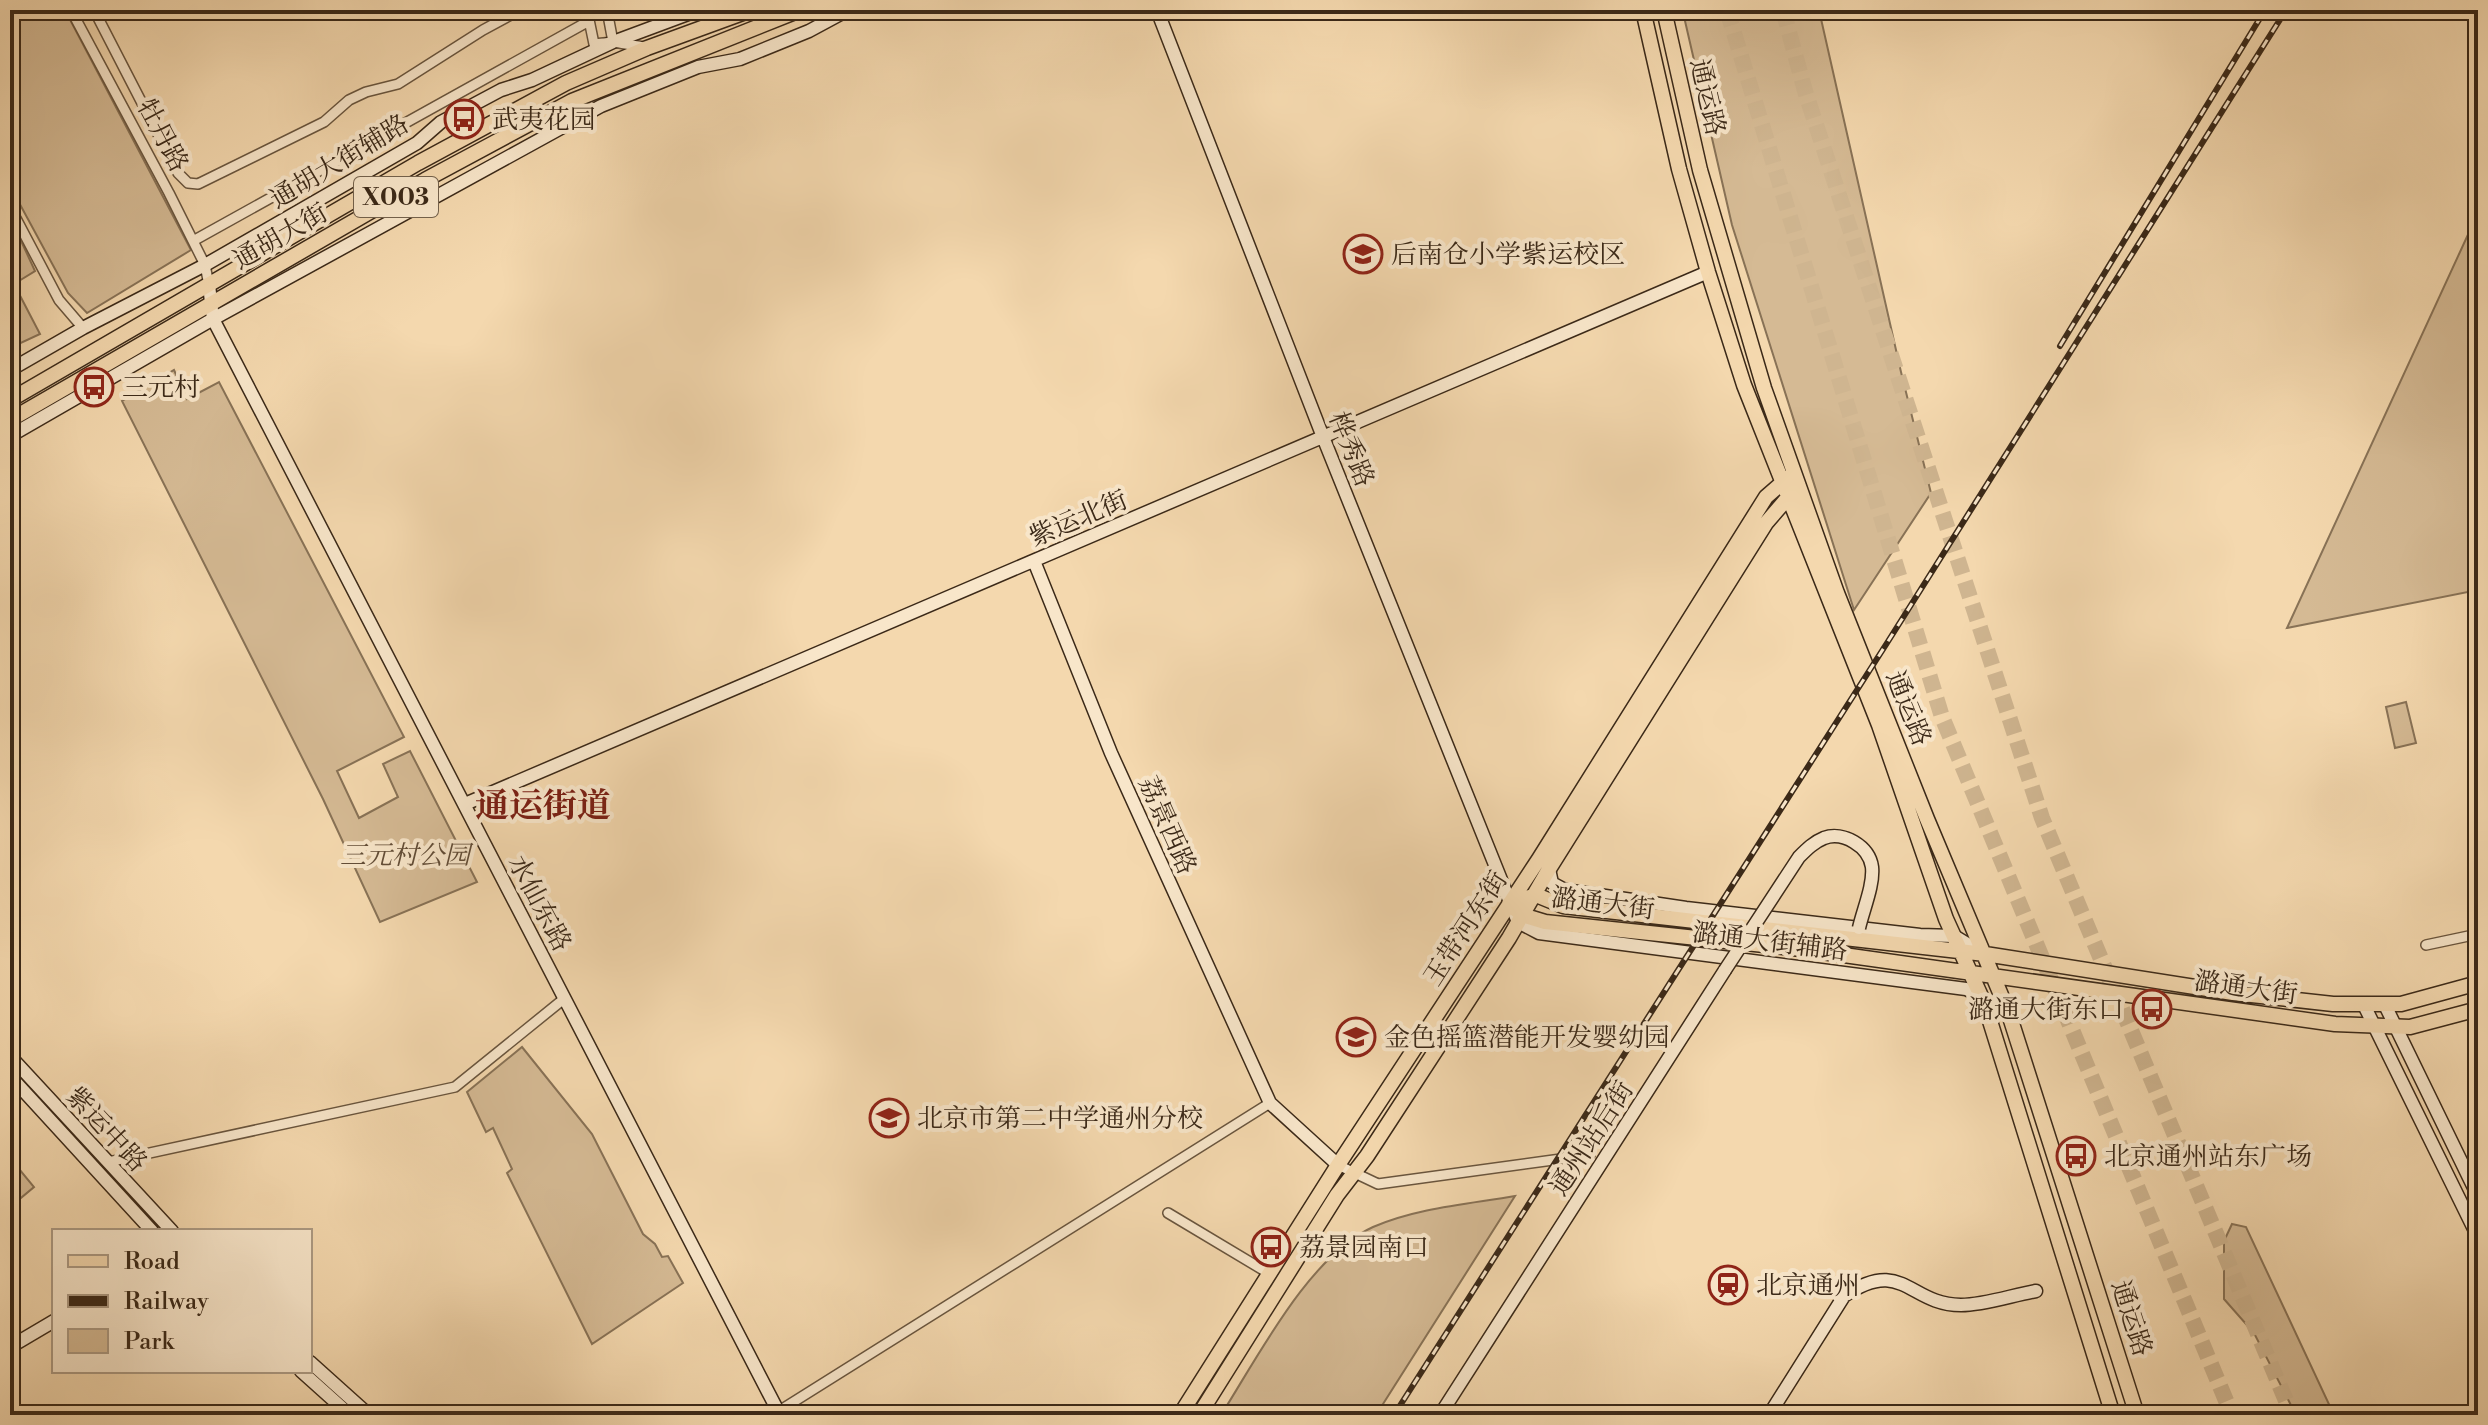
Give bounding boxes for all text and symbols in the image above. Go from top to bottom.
street label: 通运路 [1683,56,1731,139]
street label: 牡丹路 [130,94,195,177]
bus stop icon: 武夷花园 [443,98,485,140]
place label: 武夷花园 [492,104,596,136]
street label: 通胡大街辅路 [264,108,415,216]
road number: X003 [354,177,438,217]
street label: 通胡大街 [227,197,334,277]
school or university icon: 后南仓小学紫运校区 [1342,233,1384,275]
place label: 后南仓小学紫运校区 [1391,239,1625,271]
bus stop icon: 三元村 [73,366,115,408]
place label: 三元村 [122,372,200,404]
street label: 桦秀路 [1322,407,1381,492]
street label: 紫运北街 [1024,484,1133,554]
street label: 通运路 [1879,666,1938,751]
street label: 荔景西路 [1131,771,1203,879]
district label: 通运街道 [475,786,611,828]
park label: 三元村公园 [340,840,474,872]
street label: 水仙东路 [501,850,578,957]
street label: 玉带河东街 [1417,865,1515,992]
street label: 潞通大街 [1549,882,1656,926]
street label: 潞通大街辅路 [1691,917,1849,967]
street label: 潞通大街 [2192,965,2300,1011]
bus stop icon: 潞通大街东口 [2131,988,2173,1030]
place label: 潞通大街东口 [1968,994,2124,1026]
school or university icon: 金色摇篮潜能开发婴幼园 [1335,1016,1377,1058]
place label: 金色摇篮潜能开发婴幼园 [1384,1022,1670,1054]
street label: 通州站后街 [1543,1075,1641,1202]
street label: 紫运中路 [59,1081,153,1179]
school or university icon: 北京市第二中学通州分校 [868,1097,910,1139]
place label: 北京市第二中学通州分校 [917,1103,1203,1135]
bus stop icon: 北京通州站东广场 [2055,1135,2097,1177]
place label: 北京通州站东广场 [2104,1141,2312,1173]
bus stop icon: 荔景园南口 [1250,1226,1292,1268]
legend [52,1229,312,1373]
place label: 荔景园南口 [1299,1232,1429,1264]
text: Road [124,1247,180,1277]
station icon: 北京通州 [1707,1264,1749,1306]
place label: 北京通州 [1756,1270,1860,1302]
street label: 通运路 [2104,1276,2158,1360]
text: Railway [124,1287,209,1317]
text: Park [124,1327,175,1357]

